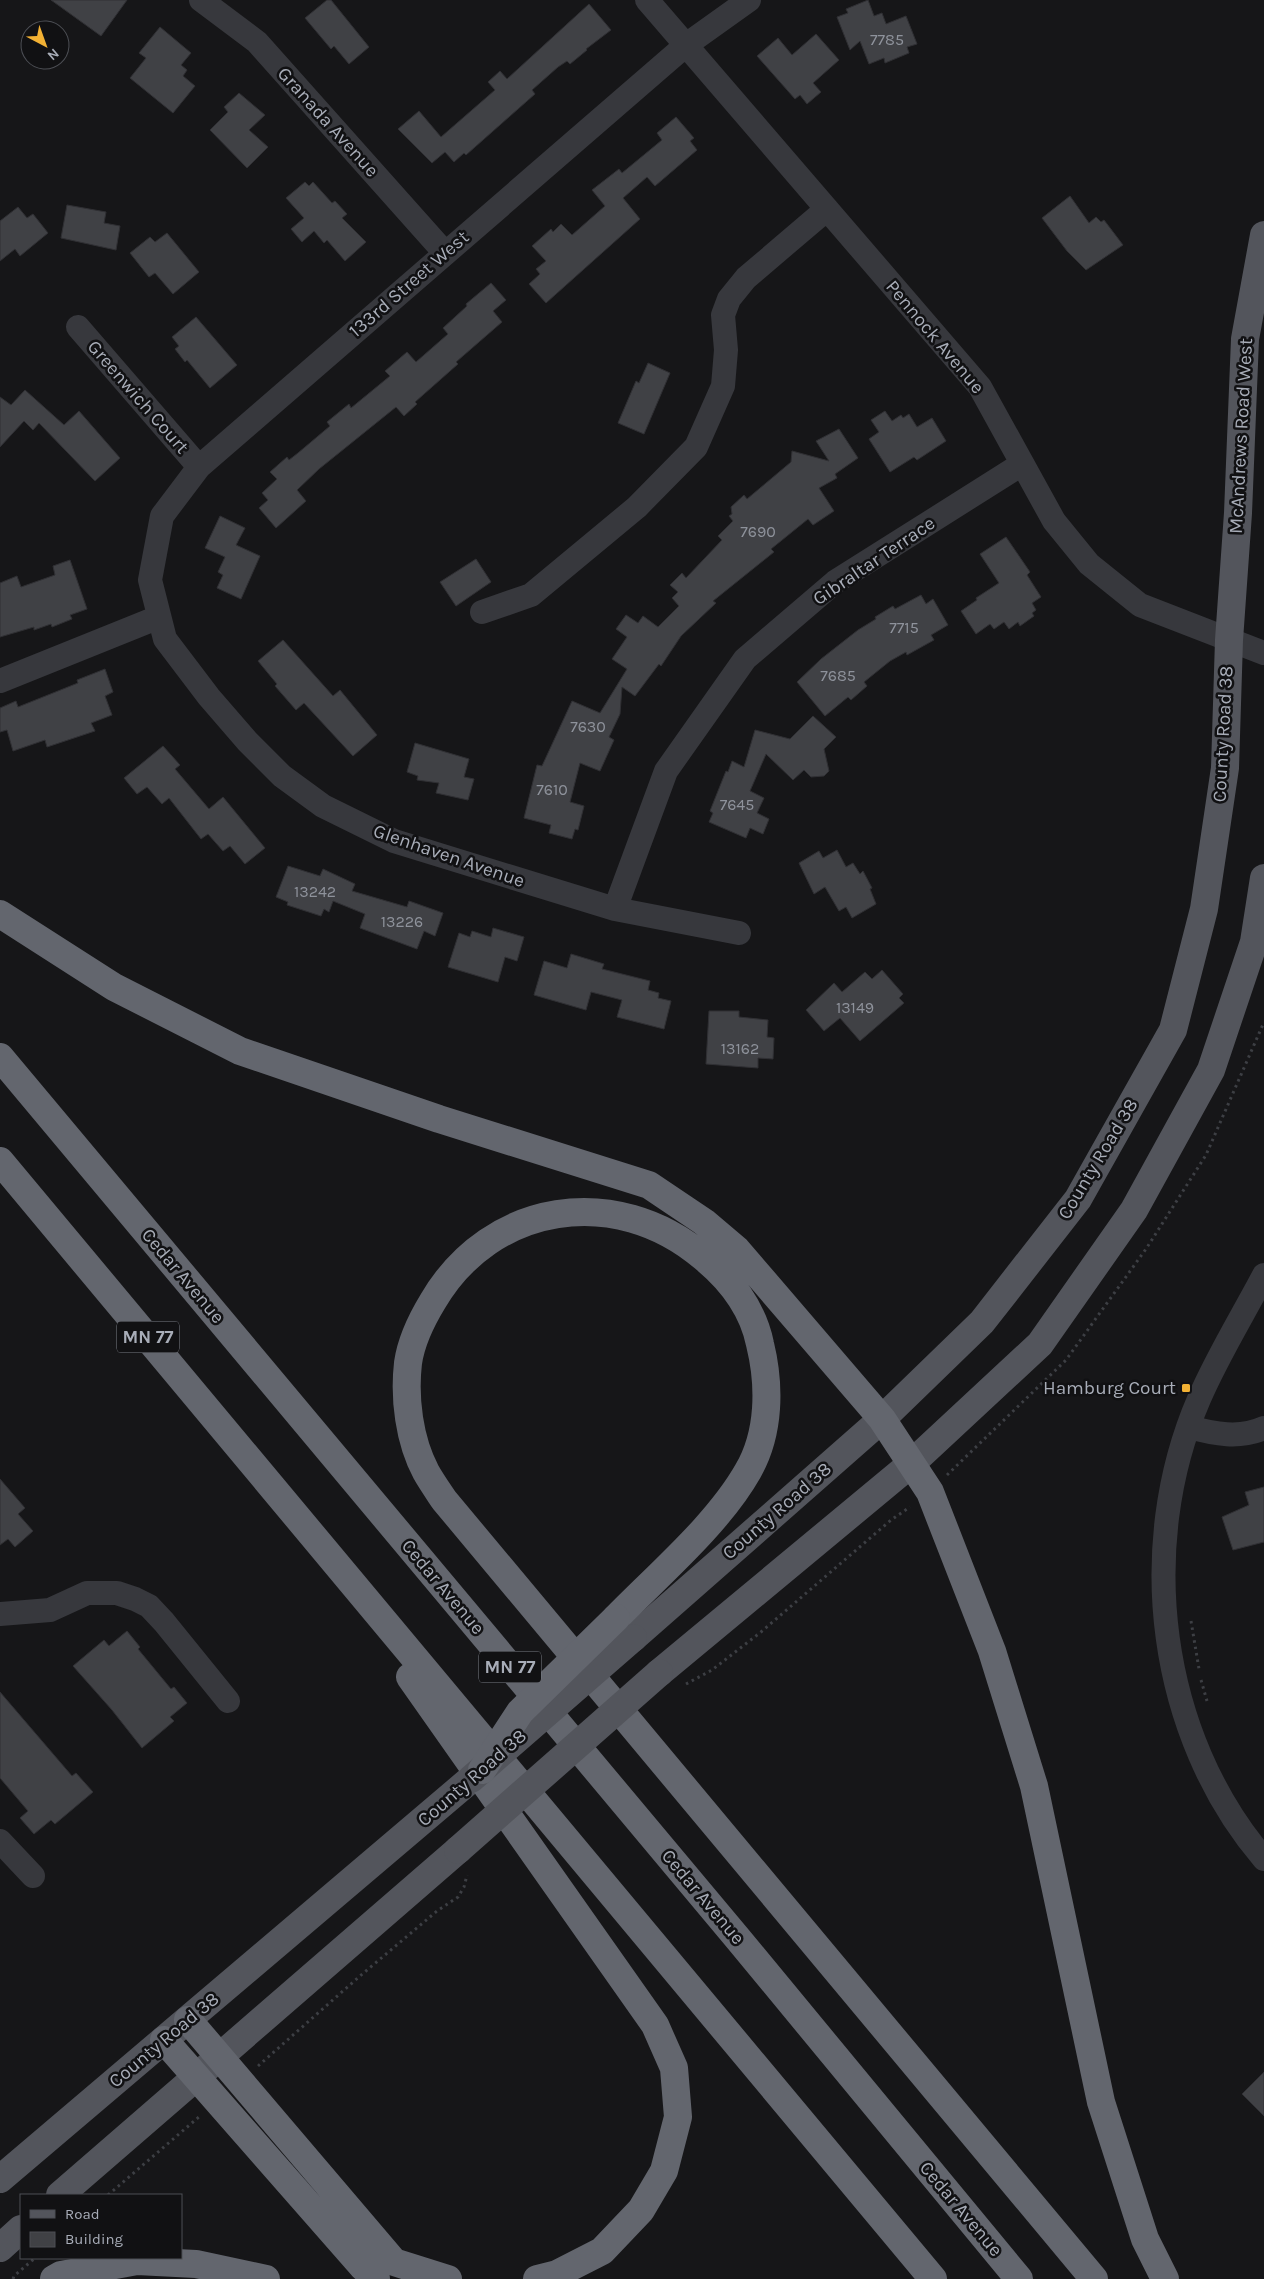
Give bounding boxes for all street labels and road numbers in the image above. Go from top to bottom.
street label: Granada Avenue [273,63,383,181]
street label: 133rd Street West [345,226,473,342]
street label: Pennock Avenue [881,276,989,398]
street label: Greenwich Court [83,336,193,458]
street label: McAndrews Road West [1225,338,1257,534]
street label: Gibraltar Terrace [809,512,939,610]
street label: County Road 38 [1208,665,1238,803]
street label: Glenhaven Avenue [370,820,528,892]
street label: County Road 38 [1053,1095,1143,1223]
street label: Cedar Avenue [137,1224,229,1328]
road number: MN 77 [117,1321,179,1352]
street label: County Road 38 [718,1458,836,1564]
street label: Cedar Avenue [397,1535,489,1639]
road number: MN 77 [479,1651,541,1682]
street label: County Road 38 [413,1725,531,1831]
street label: Cedar Avenue [657,1845,749,1949]
street label: County Road 38 [105,1988,223,2092]
street label: Cedar Avenue [915,2157,1007,2261]

